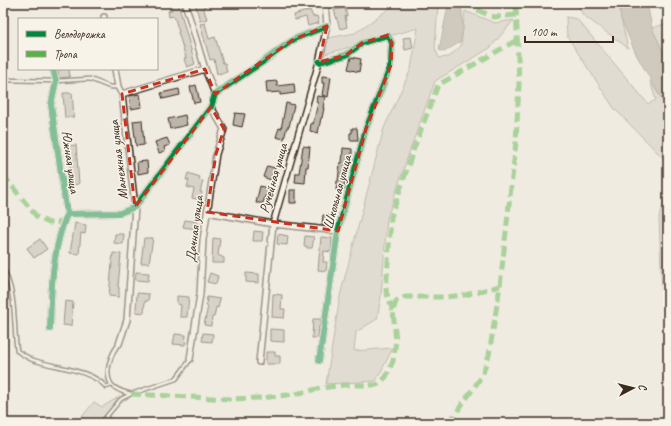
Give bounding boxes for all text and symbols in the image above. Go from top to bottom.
legend [18,18,158,70]
scale bar [525,18,613,44]
text: 100 m [531,24,558,40]
text: Велодорожка [54,26,106,42]
text: Тропа [54,46,78,62]
street label: Манежная улица [105,118,132,201]
street label: Южная улица [58,130,83,196]
street label: Ручейная улица [255,140,292,215]
street label: Школьная улица [319,152,356,231]
street label: Дачная улица [182,194,207,263]
north arrow [613,368,653,408]
text: С [636,383,650,392]

